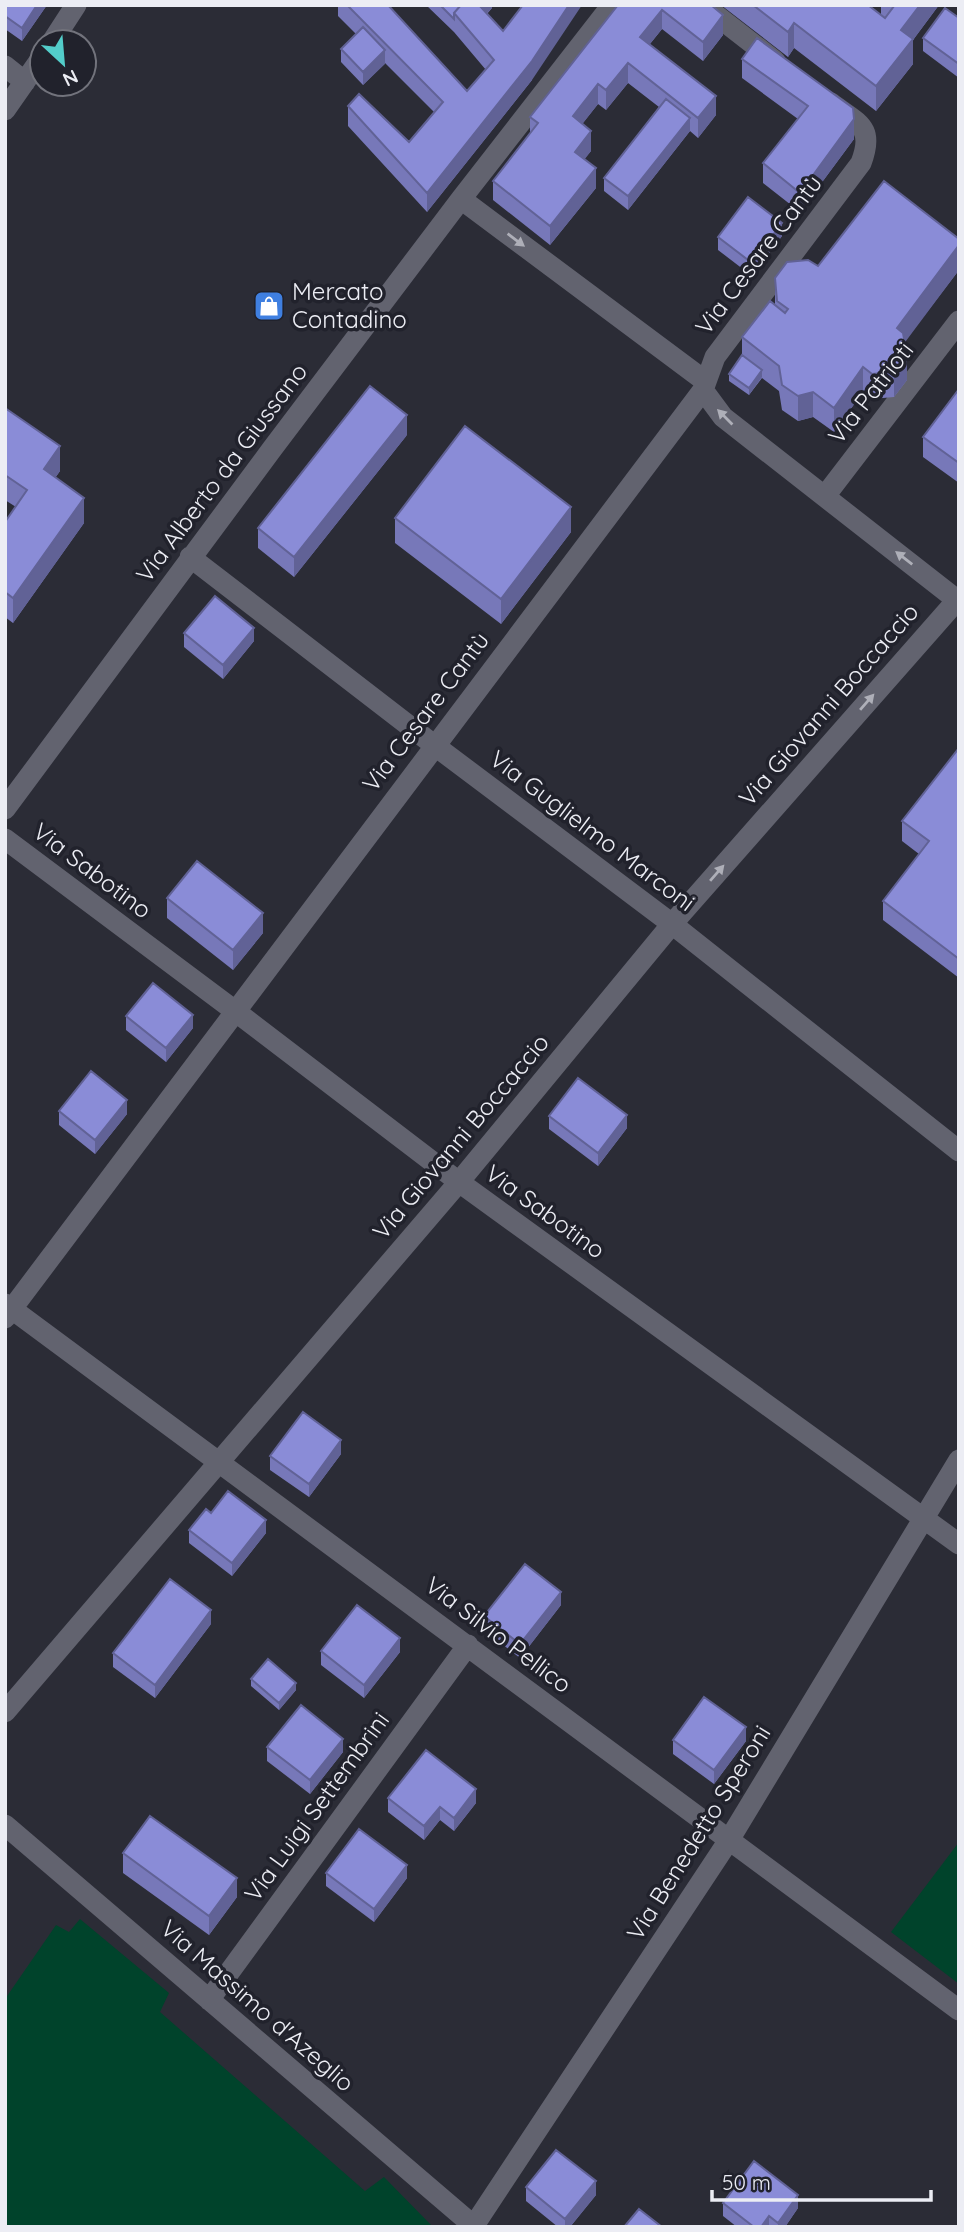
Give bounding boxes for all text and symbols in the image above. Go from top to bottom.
north arrow [28,28,98,98]
text: N [59,64,82,92]
street label: Via Cesare Cantù [688,169,828,340]
one-way arrow [507,232,525,246]
place label: Mercato Contadino [292,276,407,334]
shop icon: Mercato Contadino [252,289,286,323]
street label: Via Patrioti [821,335,919,449]
street label: Via Alberto da Giussano [129,357,313,588]
one-way arrow [717,408,734,425]
one-way arrow [895,550,913,565]
street label: Via Giovanni Boccaccio [732,597,925,812]
street label: Via Cesare Cantù [355,626,495,797]
one-way arrow [859,693,875,711]
street label: Via Guglielmo Marconi [484,743,701,917]
street label: Via Sabotino [27,816,158,925]
one-way arrow [709,864,724,881]
street label: Via Giovanni Boccaccio [365,1028,555,1245]
street label: Via Sabotino [480,1158,611,1265]
street label: Via Silvio Pellico [420,1569,578,1699]
street label: Via Luigi Settembrini [237,1706,395,1907]
street label: Via Benedetto Speroni [620,1719,777,1946]
street label: Via Massimo d'Azeglio [155,1913,361,2097]
scale bar [712,2158,931,2202]
text: 50 m [722,2169,771,2195]

